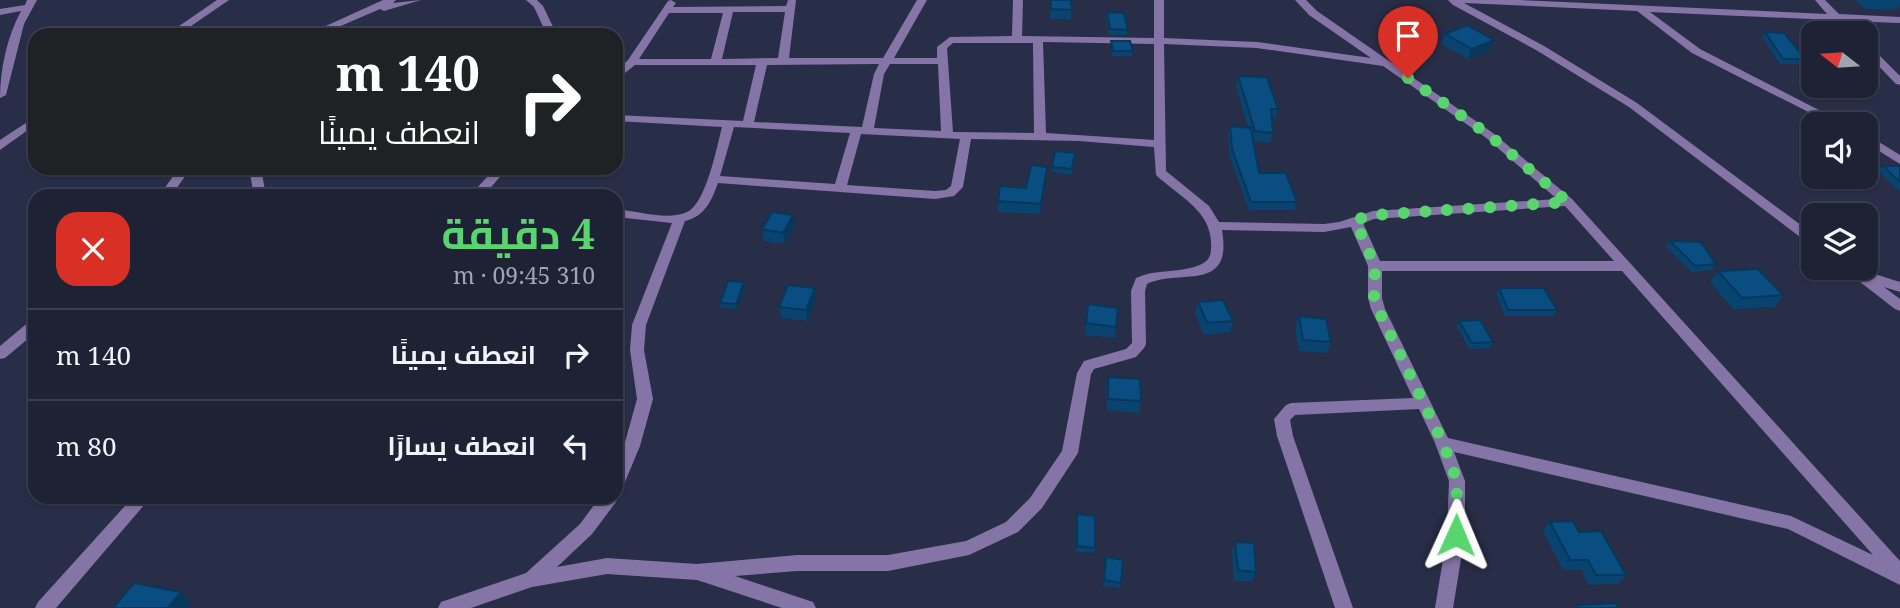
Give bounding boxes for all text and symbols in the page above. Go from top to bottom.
pin [1378,6,1438,78]
icon: arrive [1389,17,1427,55]
north arrow [1801,21,1878,98]
map controls [1801,21,1878,280]
text: 140 m [336,39,480,105]
icon: right [504,56,595,147]
text: انعطف يمينًا [318,110,480,153]
button: sound [1801,112,1878,189]
button: layers [1801,203,1878,280]
text: 4 دقيقة [442,204,595,261]
button: close [56,212,130,286]
text: 310 m · 09:45 [453,259,595,291]
text: انعطف يمينًا [391,336,536,372]
icon: right [557,336,595,374]
text: 140 m [56,337,131,373]
text: انعطف يسارًا [387,427,536,463]
icon: left [557,427,595,465]
text: 80 m [56,428,116,464]
position arrow [1419,498,1493,572]

